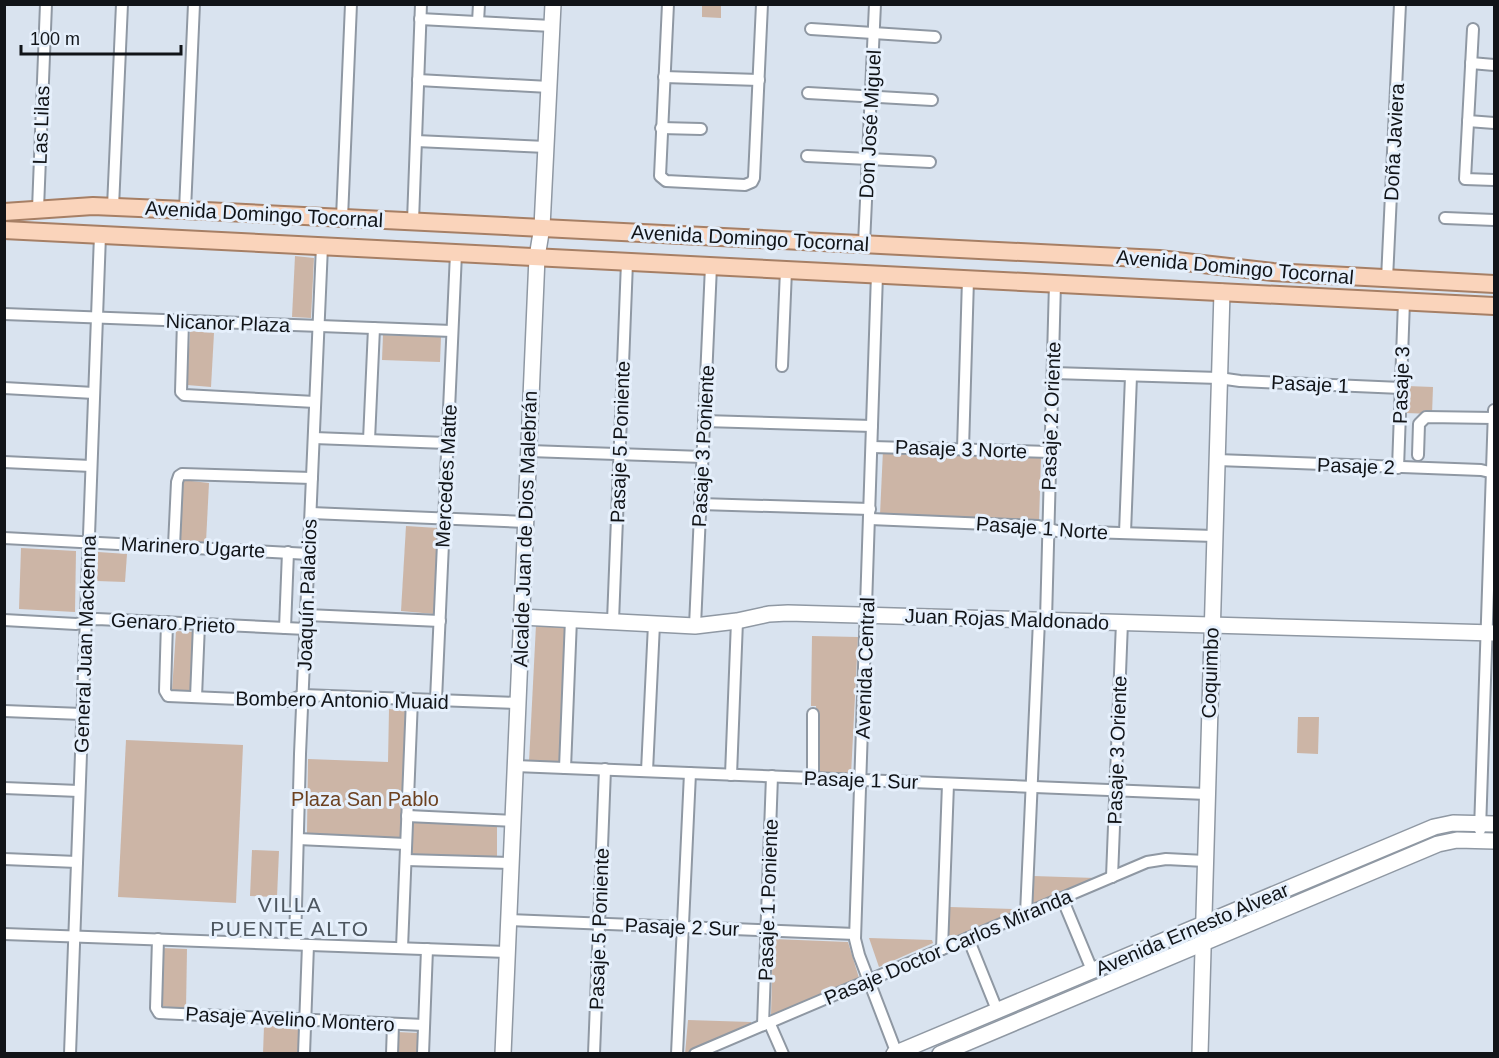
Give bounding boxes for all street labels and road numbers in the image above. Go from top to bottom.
street label: Don José Miguel [855,49,885,199]
street label: Doña Javiera [1380,82,1408,201]
street label: Las Lilas [29,85,53,165]
street label: Avenida Domingo Tocornal [144,197,384,231]
street label: Avenida Domingo Tocornal [630,221,870,255]
street label: Avenida Domingo Tocornal [1115,246,1355,288]
street label: Nicanor Plaza [165,310,291,336]
street label: Pasaje 2 Oriente [1037,341,1065,491]
street label: Pasaje 3 [1389,346,1413,424]
street label: Pasaje 5 Poniente [606,360,634,524]
street label: Pasaje 3 Poniente [688,364,718,528]
street label: Pasaje 1 [1271,371,1349,397]
street label: Alcalde Juan de Dios Malebrán [509,390,541,668]
street label: Mercedes Matte [431,404,461,548]
street label: Pasaje 3 Norte [895,436,1027,462]
street label: Pasaje 2 [1317,454,1395,478]
street label: Pasaje 1 Norte [975,512,1109,544]
street label: Joaquín Palacios [293,518,321,672]
street label: Marinero Ugarte [120,532,266,562]
street label: General Juan Mackenna [70,534,100,753]
street label: Avenida Central [852,597,878,739]
street label: Juan Rojas Maldonado [904,604,1110,634]
street label: Genaro Prieto [110,609,236,637]
street label: Coquimbo [1197,627,1223,719]
street label: Pasaje 3 Oriente [1103,675,1131,825]
street label: Bombero Antonio Muaid [235,687,449,713]
street label: Pasaje 1 Sur [803,767,919,793]
street label: Pasaje 1 Poniente [754,818,782,982]
street label: Pasaje 5 Poniente [585,847,613,1011]
street label: Avenida Ernesto Alvear [1092,878,1292,980]
street label: Pasaje Doctor Carlos Miranda [821,884,1076,1009]
street label: Pasaje 2 Sur [624,914,740,940]
street label: Pasaje Avelino Montero [185,1003,395,1035]

